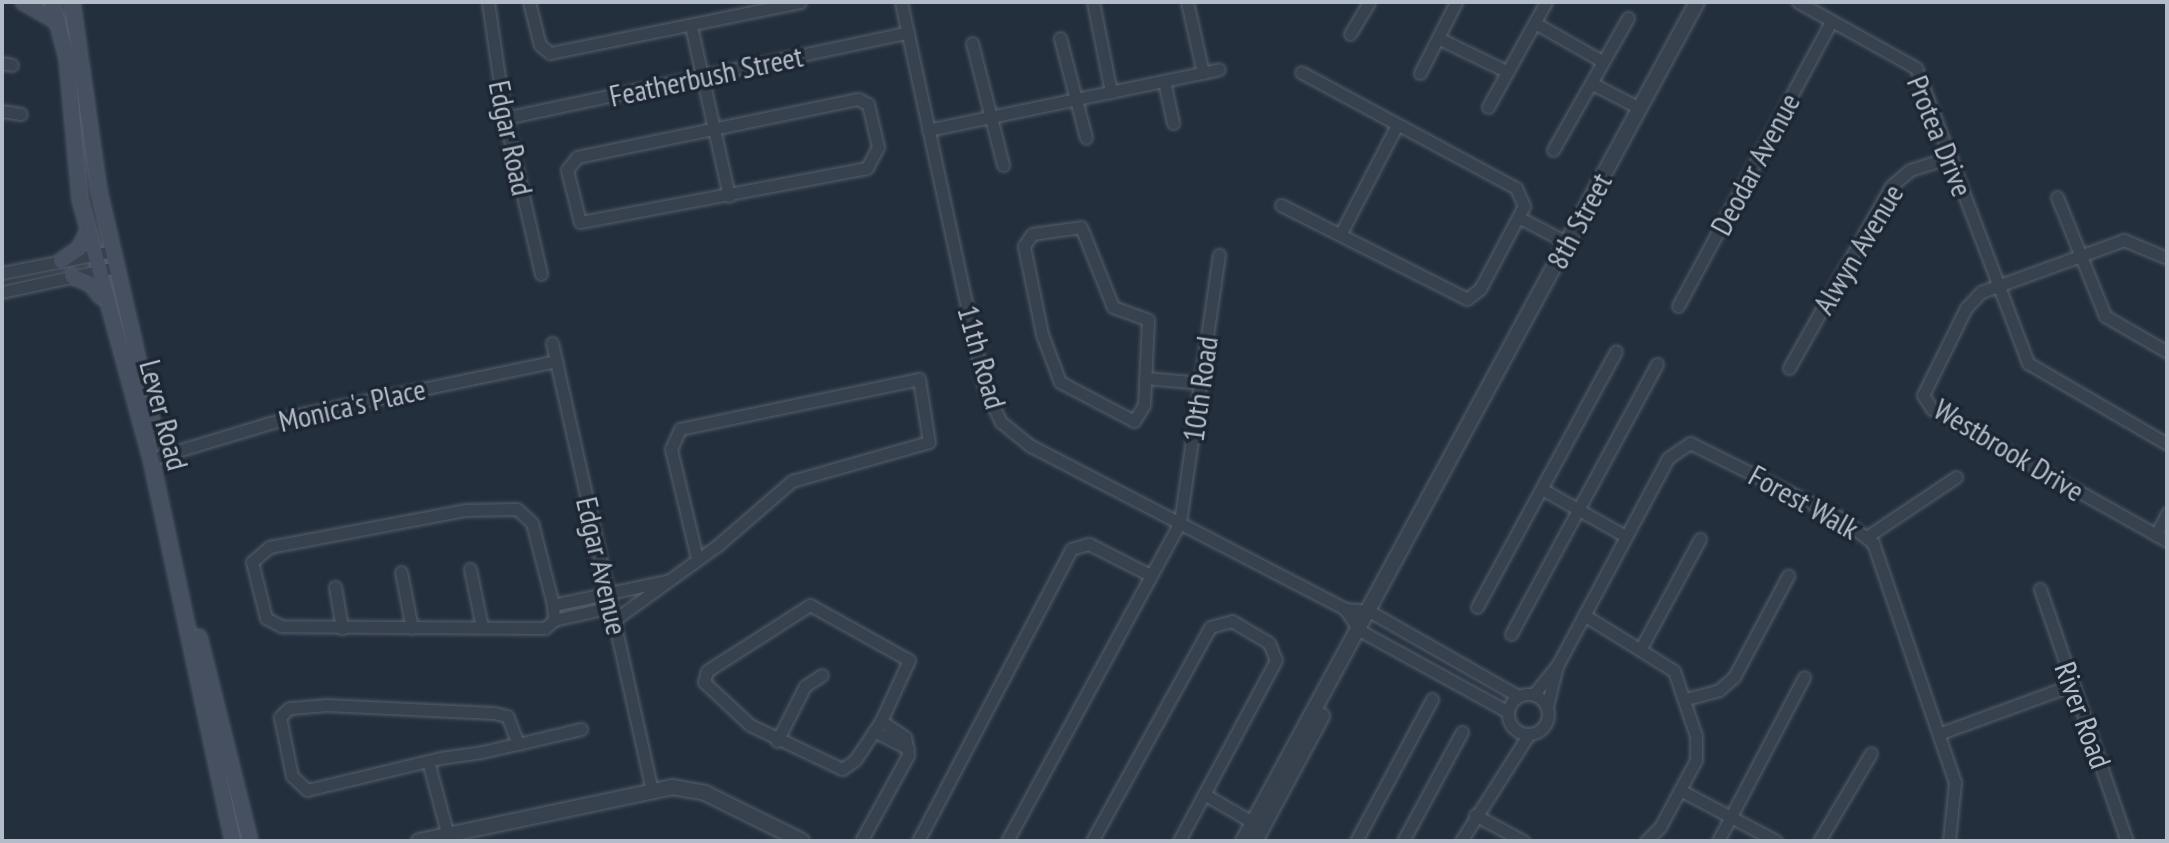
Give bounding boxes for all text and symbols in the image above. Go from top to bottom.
street label: Featherbush Street [606,38,806,114]
street label: Protea Drive [1899,70,1981,202]
street label: Edgar Road [481,77,541,199]
street label: Deodar Avenue [1702,87,1808,241]
street label: 8th Street [1539,167,1619,275]
street label: Alwyn Avenue [1805,177,1911,321]
street label: 11th Road [950,301,1014,413]
street label: 10th Road [1175,334,1225,444]
street label: Lever Road [132,356,196,474]
street label: Monica's Place [275,371,429,439]
street label: Westbrook Drive [1927,391,2091,509]
street label: Forest Walk [1743,457,1865,547]
street label: Edgar Avenue [569,493,635,639]
street label: River Road [2047,657,2119,773]

